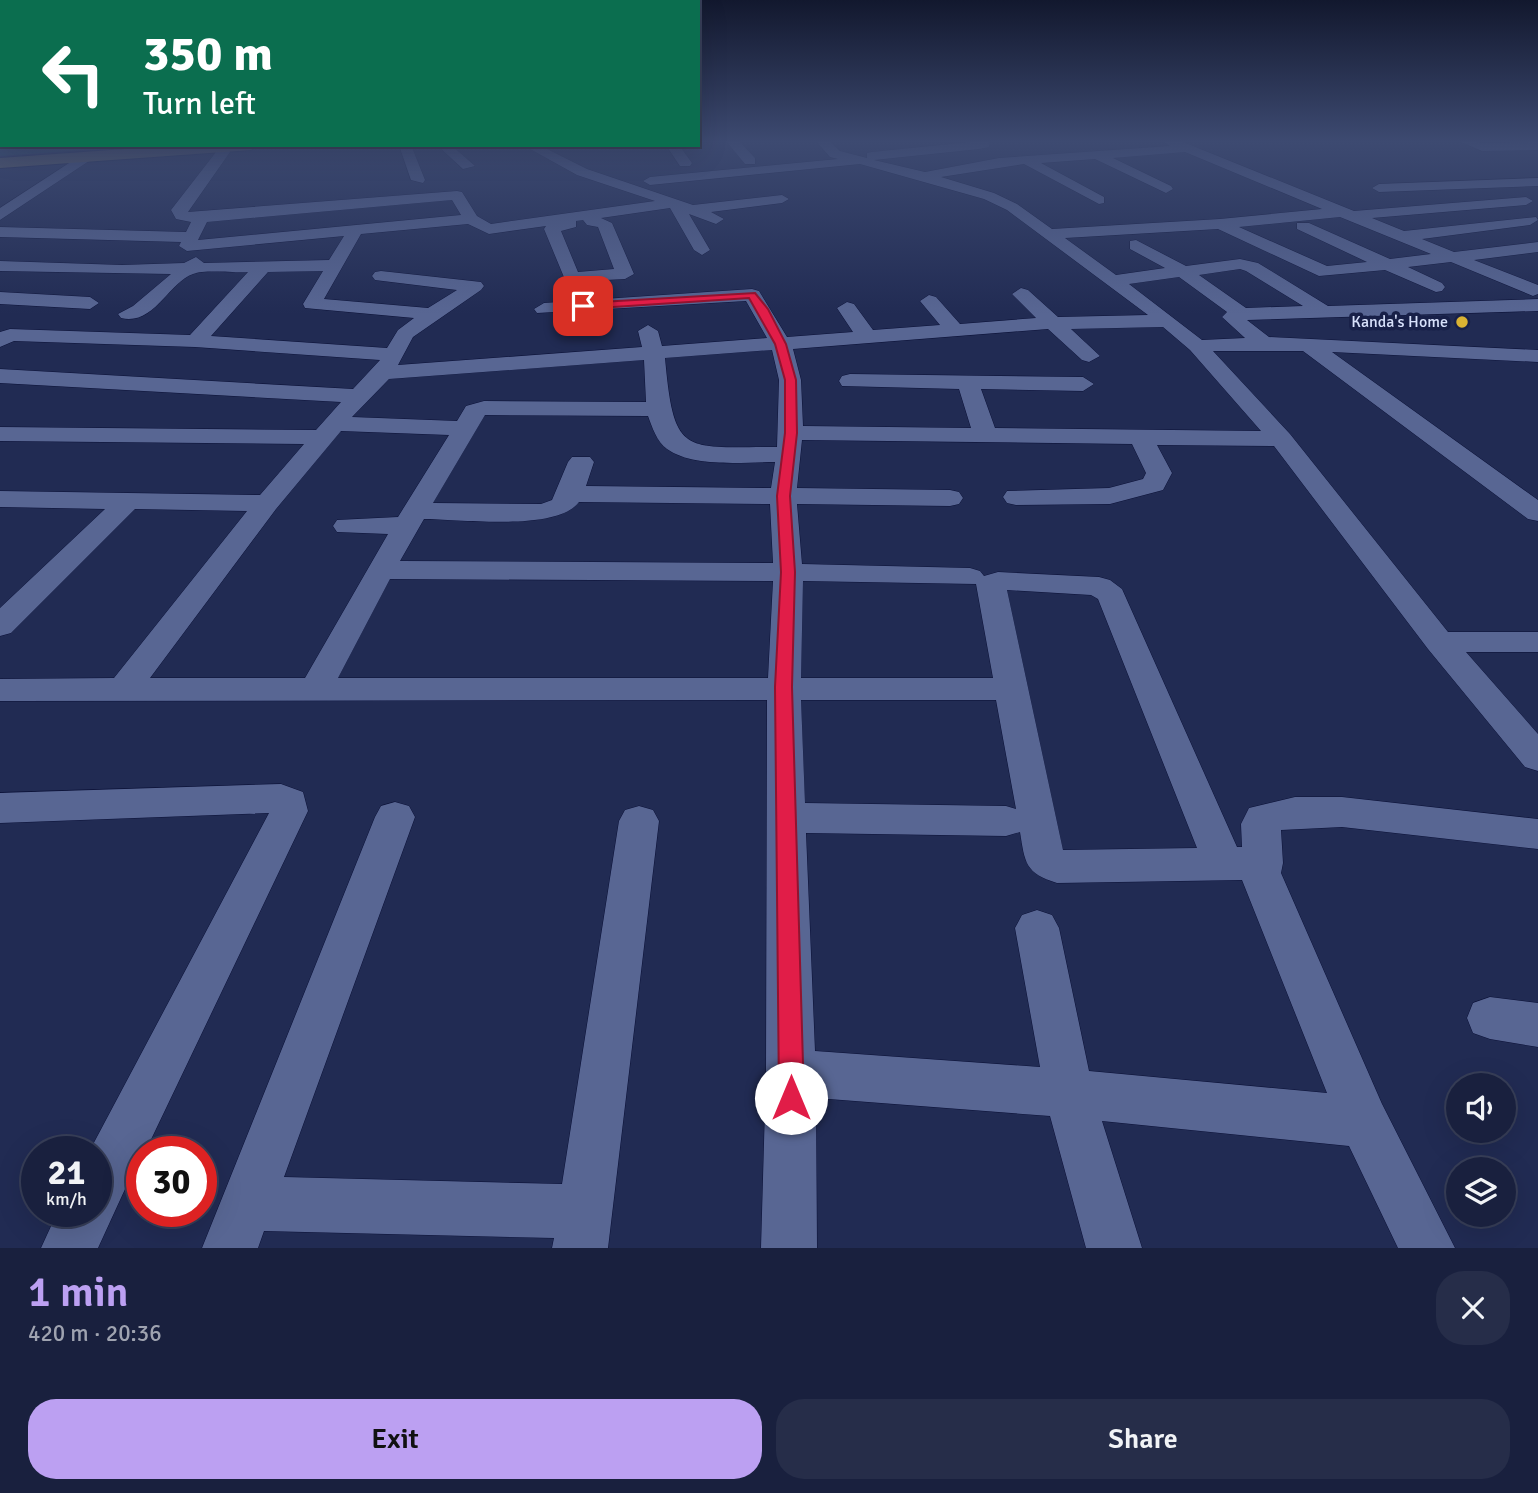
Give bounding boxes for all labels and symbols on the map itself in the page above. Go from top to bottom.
pin [553,276,613,336]
place label: Kanda's Home [1351,312,1448,332]
marker: Kanda's Home [1454,314,1470,330]
position arrow [754,1061,828,1135]
speed limit sign: 30 [126,1136,217,1227]

